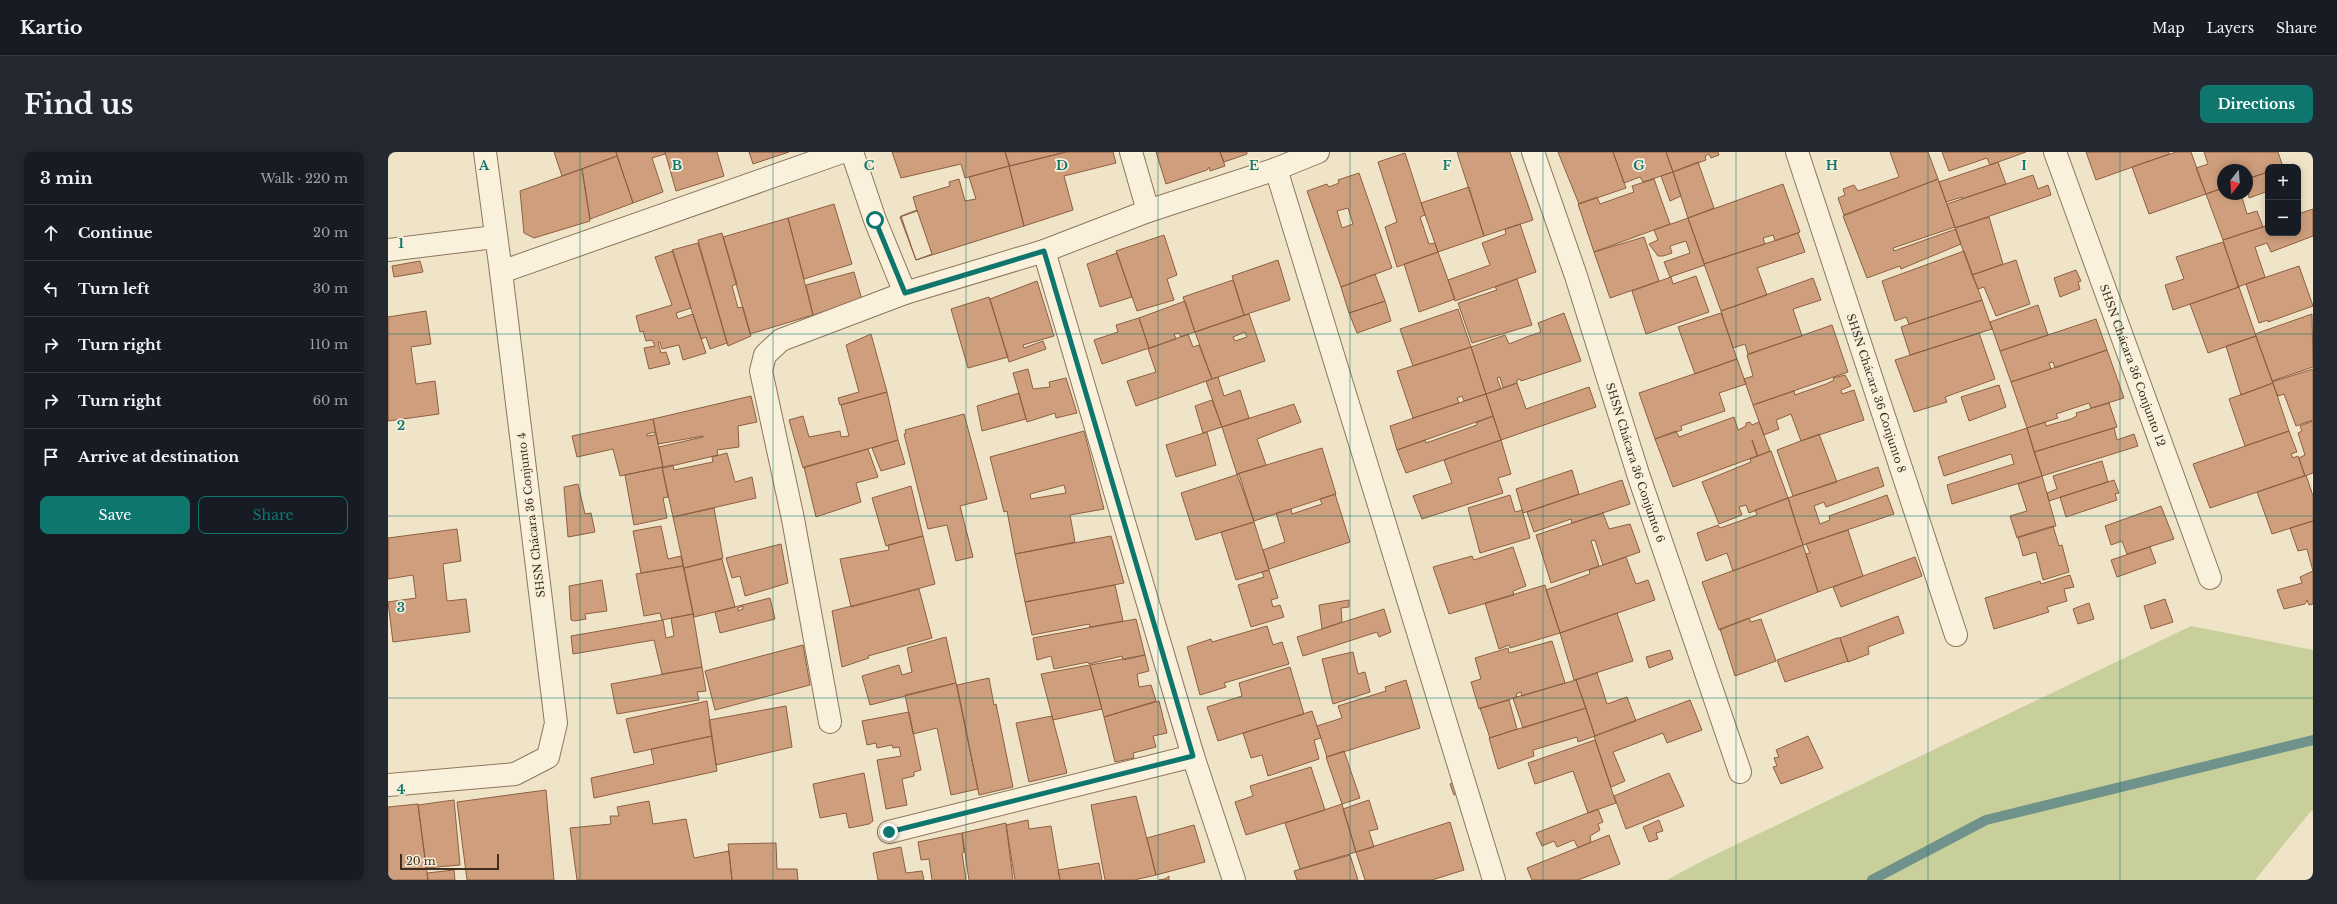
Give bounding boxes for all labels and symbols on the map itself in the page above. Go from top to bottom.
text: A [478,157,490,174]
text: B [672,157,682,174]
text: C [864,157,875,174]
text: D [1056,157,1068,174]
text: E [1249,157,1259,174]
text: F [1443,157,1452,174]
text: G [1633,157,1645,174]
text: H [1826,157,1838,174]
text: I [2021,157,2027,174]
north arrow [2217,164,2253,200]
route start [866,211,884,229]
text: 1 [398,235,404,252]
street label: SHSN Chácara 36 Conjunto 12 [2097,282,2169,449]
street label: SHSN Chácara 36 Conjunto 8 [1844,312,1909,475]
street label: SHSN Chácara 36 Conjunto 6 [1603,381,1668,544]
text: 2 [397,417,405,434]
street label: SHSN Chácara 36 Conjunto 4 [514,432,548,598]
text: 3 [397,599,405,616]
text: 4 [397,781,406,798]
route end [880,823,898,841]
scale bar [400,852,499,871]

